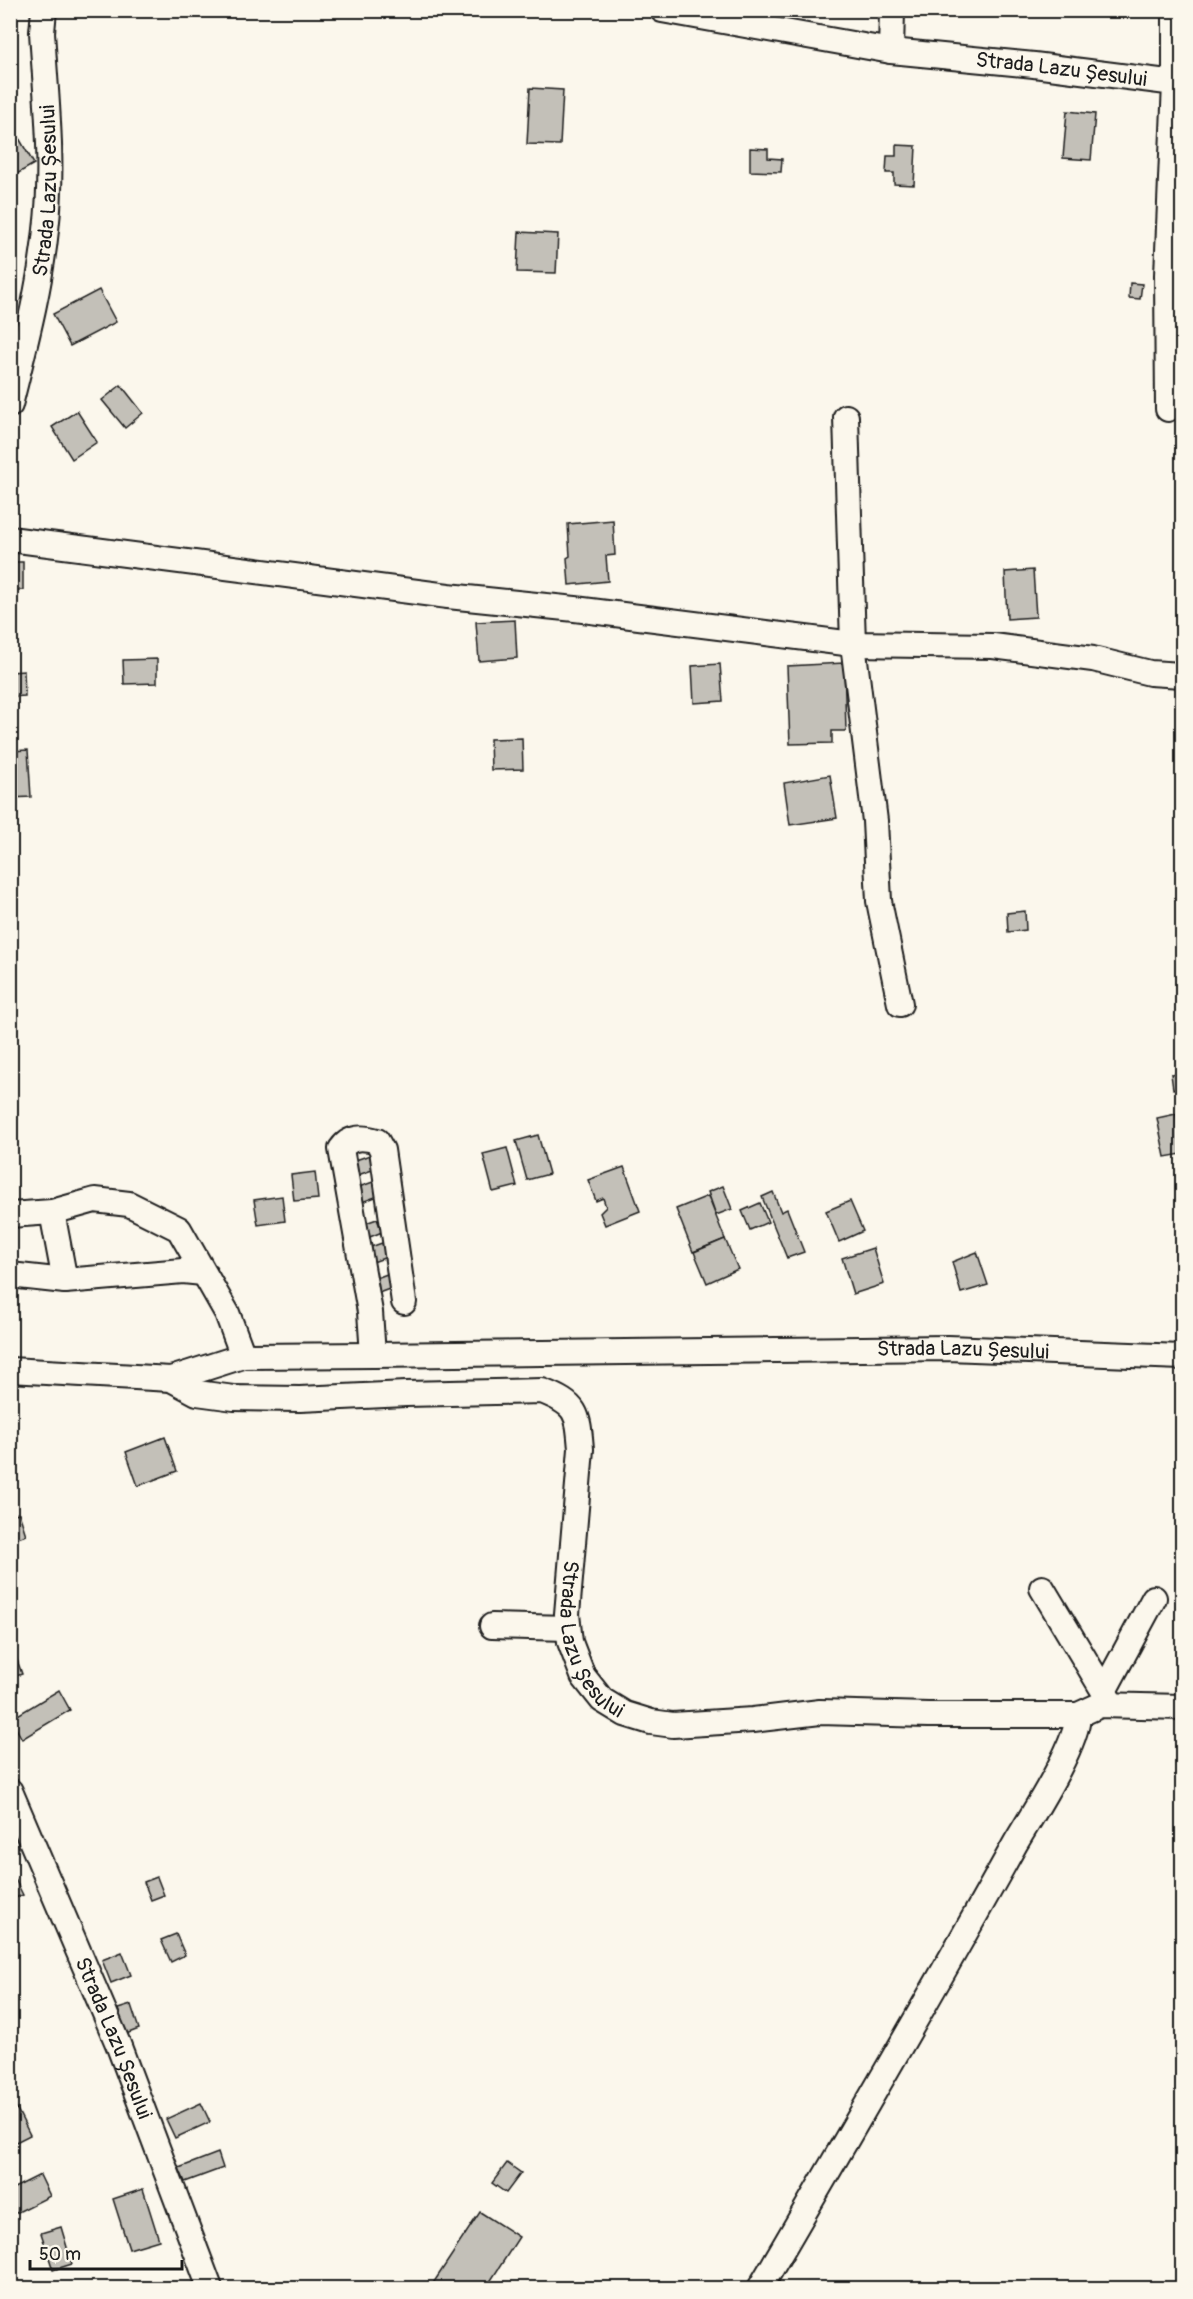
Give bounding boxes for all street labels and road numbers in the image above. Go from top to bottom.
street label: Strada Lazu Șesului [975,46,1149,93]
street label: Strada Lazu Șesului [26,104,63,279]
street label: Strada Lazu Șesului [877,1334,1050,1365]
street label: Strada Lazu Șesului [553,1559,629,1724]
street label: Strada Lazu Șesului [69,1953,159,2123]

